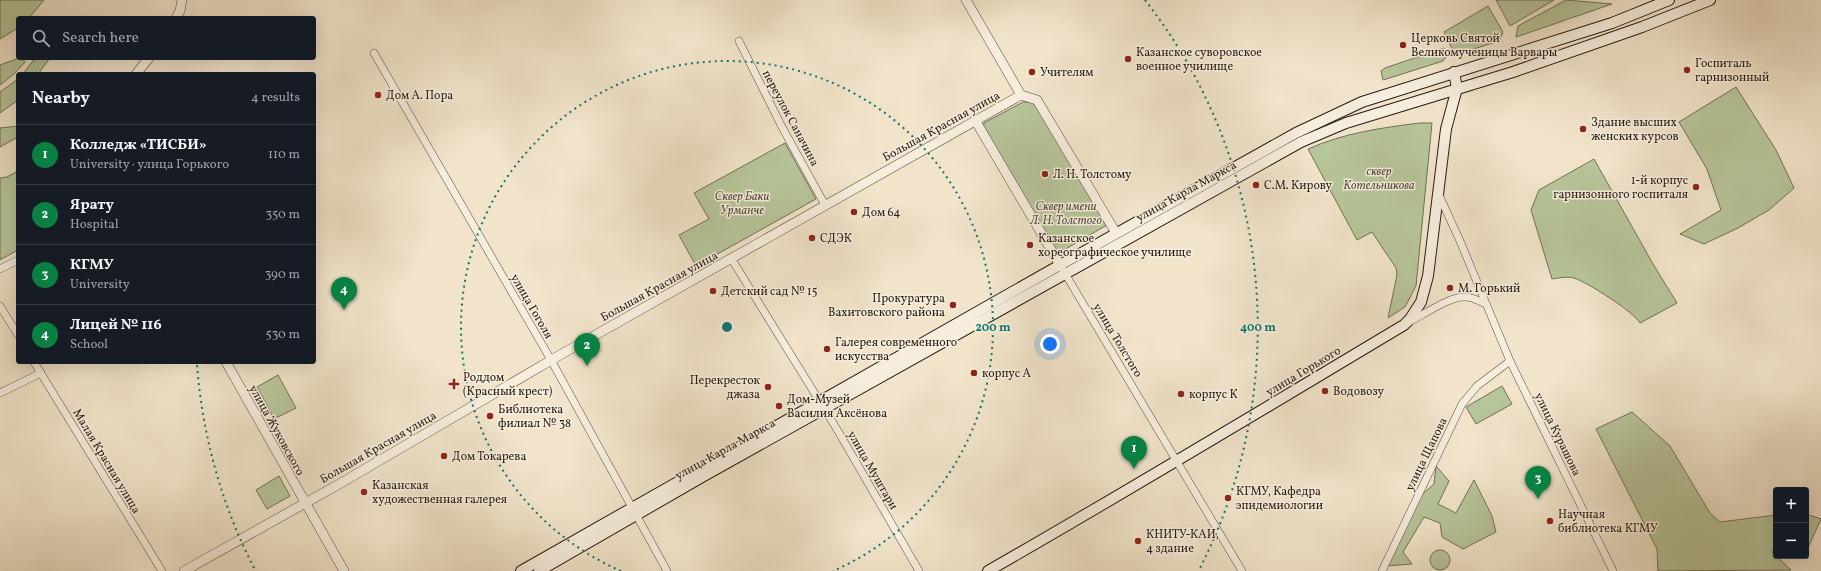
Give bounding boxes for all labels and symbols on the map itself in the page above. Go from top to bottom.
place label: Церковь Святой Великомученицы Варвары [1411,31,1558,61]
marker: Церковь Святой Великомученицы Варвары [1398,40,1408,50]
place label: Казанское суворовское военное училище [1136,45,1262,75]
marker: Казанское суворовское военное училище [1123,54,1133,64]
place label: Госпиталь гарнизонный [1695,56,1769,86]
place label: Учителям [1040,65,1093,81]
marker: Госпиталь гарнизонный [1682,65,1692,75]
marker: Учителям [1027,67,1037,77]
street label: переулок Саначина [758,68,822,169]
place label: Дом А. Пора [386,88,453,104]
street label: Большая Красная улица [880,88,1003,166]
marker: Дом А. Пора [373,90,383,100]
place label: Здание высших женских курсов [1591,115,1679,145]
marker: Здание высших женских курсов [1578,124,1588,134]
street label: улица Карла Маркса [1133,158,1240,226]
park label: сквер Котельникова [1343,164,1415,194]
place label: Л. Н. Толстому [1053,167,1132,183]
marker: Л. Н. Толстому [1040,169,1050,179]
place label: 1-й корпус гарнизонного госпиталя [1553,173,1688,203]
place label: С.М. Кирову [1264,178,1332,194]
marker: С.М. Кирову [1251,180,1261,190]
marker: 1-й корпус гарнизонного госпиталя [1691,182,1701,192]
park label: Сквер Баки Урманче [715,189,769,219]
park label: Сквер имени Л. Н. Толстого [1029,199,1102,229]
place label: Дом 64 [862,205,900,221]
marker: Дом 64 [849,207,859,217]
place label: СДЭК [820,231,852,247]
place label: Казанское хореографическое училище [1038,231,1192,261]
marker: СДЭК [807,233,817,243]
marker: Казанское хореографическое училище [1025,240,1035,250]
street label: Большая Красная улица [598,248,721,326]
street label: улица Гоголя [506,271,556,342]
pin: 4 [331,277,357,310]
place label: М. Горький [1458,281,1520,297]
marker: М. Горький [1445,283,1455,293]
place label: Детский сад № 15 [721,284,818,300]
marker: Детский сад № 15 [708,286,718,296]
place label: Прокуратура Вахитовского района [828,291,945,321]
marker: Прокуратура Вахитовского района [948,300,958,310]
street label: улица Толстого [1089,300,1146,381]
centre of rings [720,320,734,334]
text: 200 m [975,320,1011,336]
text: 400 m [1240,320,1276,336]
pin: 2 [574,333,600,366]
your location [1040,334,1060,354]
place label: Галерея современного искусства [835,335,957,365]
street label: улица Горького [1263,343,1344,401]
marker: Галерея современного искусства [822,344,832,354]
place label: корпус А [982,366,1031,382]
marker: корпус А [969,368,979,378]
place label: Роддом (Красный крест) [463,370,553,400]
place label: Перекресток джаза [690,373,761,403]
marker: Роддом (Красный крест) [448,378,460,390]
street label: улица Жуковского [245,382,308,479]
marker: Перекресток джаза [763,382,773,392]
place label: Водовозу [1333,384,1384,400]
marker: Водовозу [1320,386,1330,396]
place label: корпус К [1189,387,1238,403]
marker: корпус К [1176,389,1186,399]
street label: улица Курашова [1530,390,1584,479]
place label: Дом-Музей Василия Аксёнова [787,392,887,422]
marker: Дом-Музей Василия Аксёнова [774,401,784,411]
place label: Библиотека филиал № 38 [498,402,571,432]
street label: Малая Красная улица [68,406,144,517]
street label: Большая Красная улица [317,408,440,488]
marker: Библиотека филиал № 38 [485,411,495,421]
street label: улица Щапова [1402,415,1452,494]
street label: улица Карла Маркса [672,416,779,484]
street label: улица Муштари [843,428,901,513]
pin: 1 [1121,436,1147,469]
place label: Дом Токарева [452,449,526,465]
marker: Дом Токарева [439,451,449,461]
pin: 3 [1525,466,1551,499]
place label: Казанская художественная галерея [372,478,507,508]
place label: КГМУ, Кафедра эпидемиологии [1236,484,1323,514]
marker: Казанская художественная галерея [359,487,369,497]
marker: КГМУ, Кафедра эпидемиологии [1223,493,1233,503]
place label: Научная библиотека КГМУ [1558,507,1658,537]
marker: Научная библиотека КГМУ [1545,516,1555,526]
place label: КНИТУ-КАИ, 4 здание [1146,527,1219,557]
marker: КНИТУ-КАИ, 4 здание [1133,536,1143,546]

